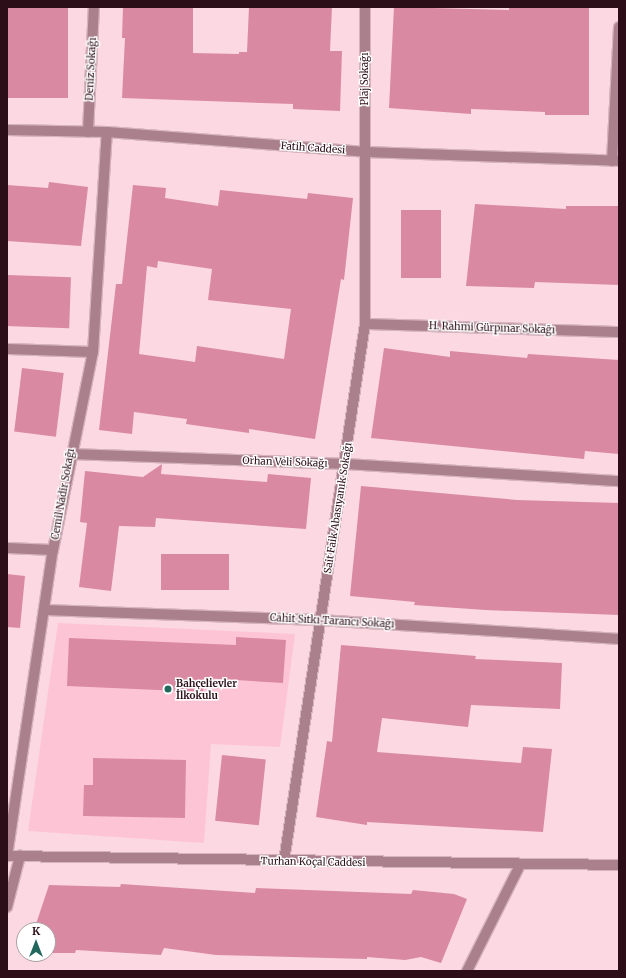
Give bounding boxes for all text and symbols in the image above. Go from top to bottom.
street label: Deniz Sokağı [83,37,99,101]
street label: Plaj Sokağı [359,52,371,106]
street label: Fatih Caddesi [280,140,346,156]
street label: H. Rahmi Gürpınar Sokağı [429,320,555,336]
street label: Sait Faik Abasıyanık Sokağı [322,442,354,574]
street label: Cemil Nadir Sokağı [49,448,77,540]
street label: Orhan Veli Sokağı [242,455,328,469]
street label: Cahit Sıtkı Tarancı Sokağı [269,612,395,630]
place label: Bahçelievler İlkokulu [176,677,237,700]
marker: Bahçelievler İlkokulu [163,684,173,694]
street label: Turhan Koçal Caddesi [260,855,366,869]
north arrow [16,922,56,962]
text: K [32,924,40,938]

